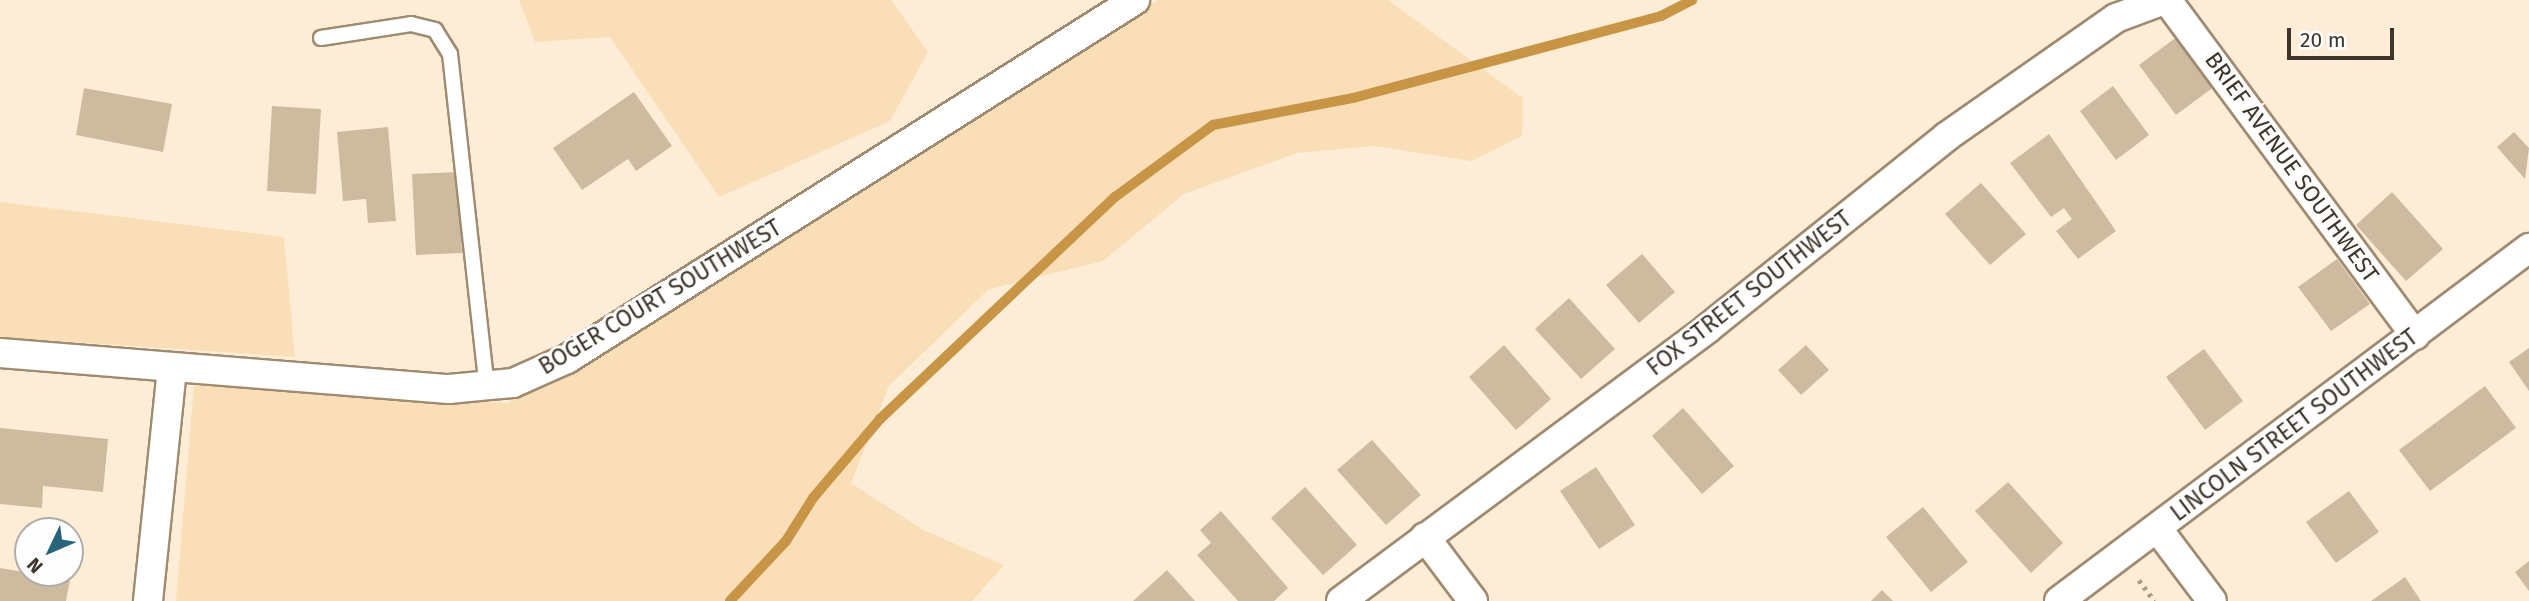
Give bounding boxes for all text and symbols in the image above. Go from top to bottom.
scale bar [2291,14,2398,58]
text: 20 m [2300,27,2346,53]
street label: BRIEF AVENUE SOUTHWEST [2199,46,2385,288]
street label: FOX STREET SOUTHWEST [1641,205,1857,381]
street label: BOGER COURT SOUTHWEST [534,214,786,380]
street label: LINCOLN STREET SOUTHWEST [2165,323,2423,527]
north arrow [14,517,84,587]
text: N [22,553,48,578]

